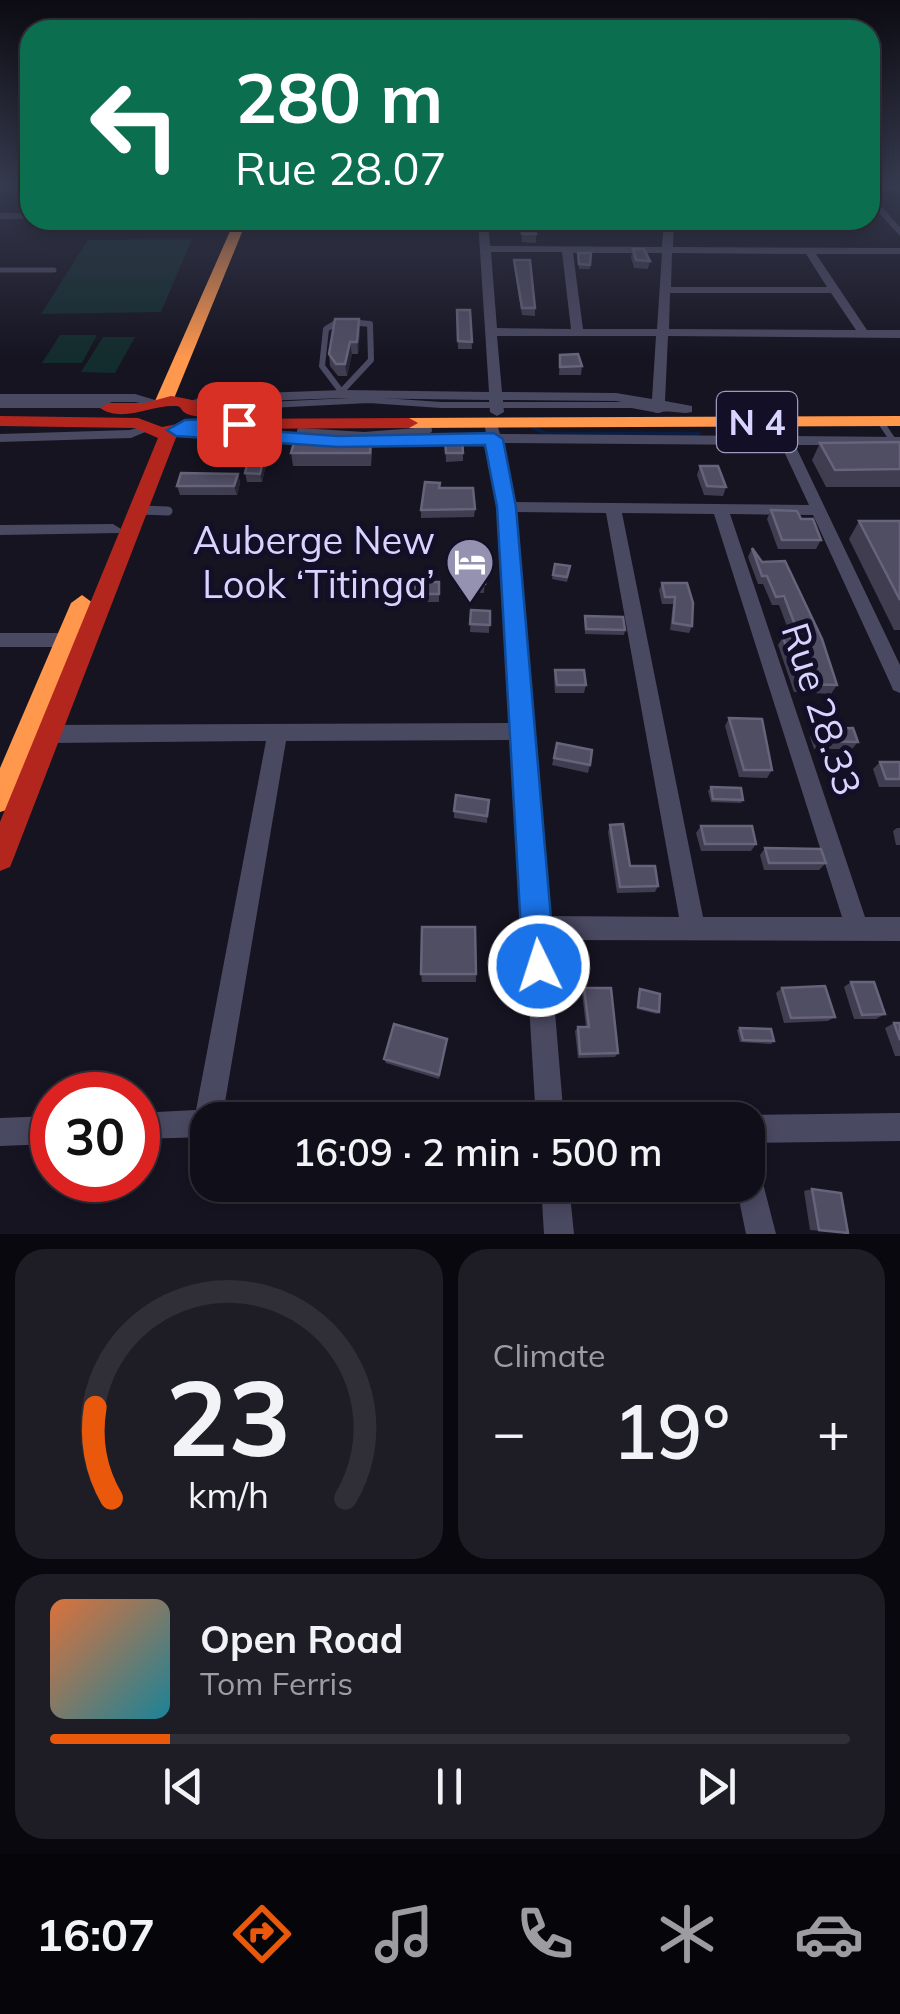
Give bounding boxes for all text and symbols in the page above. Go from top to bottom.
text: 280 m [235,53,443,141]
icon: left [70,60,200,190]
text: Rue 28.07 [235,140,447,196]
pin [197,382,282,467]
road number: N 4 [717,392,797,452]
icon: arrive [212,397,267,452]
place label: Auberge New Look ‘Titinga’ [193,516,435,608]
hotel icon: Auberge New Look ‘Titinga’ [444,536,496,604]
street label: Rue 28.33 [772,617,872,801]
position arrow [487,914,591,1018]
speed limit sign: 30 [30,1072,160,1202]
text: 16:09 · 2 min · 500 m [292,1128,663,1176]
text: Climate [493,1335,605,1375]
text: 23 [166,1351,291,1482]
text: 19° [612,1384,730,1478]
text: − [493,1397,526,1466]
text: + [817,1397,850,1466]
text: km/h [188,1472,269,1517]
text: Open Road [200,1615,403,1663]
text: Tom Ferris [200,1663,353,1703]
icon: previous [156,1759,211,1814]
icon: pause [422,1759,477,1814]
icon: next [689,1759,744,1814]
icon: directions [227,1899,297,1969]
icon: music [369,1899,439,1969]
icon: phone [510,1899,580,1969]
icon: climate [652,1899,722,1969]
icon: car [794,1899,864,1969]
text: 16:07 [36,1906,155,1962]

